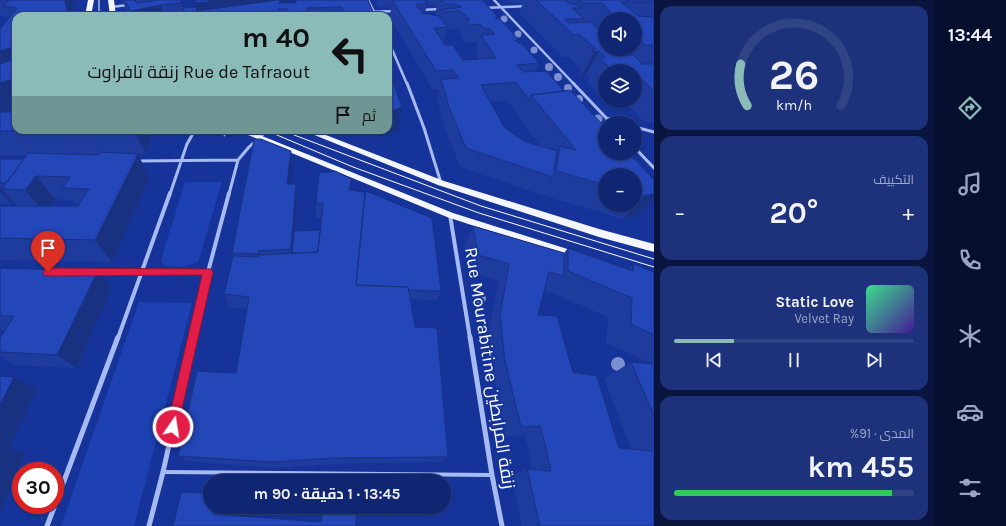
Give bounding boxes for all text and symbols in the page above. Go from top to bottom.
map controls [598,12,642,212]
button: sound [598,12,642,56]
text: 40 m [242,21,310,54]
text: 13:44 [948,24,992,46]
icon: left [324,28,376,80]
text: 26 [769,51,819,99]
text: Rue de Tafraout زنقة تافراوت [88,61,310,83]
button: layers [598,64,642,108]
icon: directions [956,94,984,122]
text: km/h [776,97,812,114]
icon: arrive [332,104,354,126]
text: ثم [362,107,376,125]
button: + [598,116,642,160]
button: − [598,168,642,212]
icon: music [956,170,984,198]
text: التكييف [873,172,914,187]
text: 20° [770,195,818,231]
text: − [674,200,686,226]
text: + [902,200,914,226]
pin [31,231,65,272]
icon: arrive [37,237,59,259]
street label: Rue Mourabitine زنقة المرابطين [460,246,520,490]
icon: phone [956,246,984,274]
text: Static Love [776,293,854,311]
text: Velvet Ray [794,311,854,326]
icon: climate [956,322,984,350]
icon: previous [703,349,725,371]
icon: pause [783,349,805,371]
icon: next [863,349,885,371]
icon: car [956,398,984,426]
position arrow [152,406,194,448]
text: المدى · 91% [850,426,914,441]
text: 455 km [807,449,914,485]
speed limit sign: 30 [12,462,64,514]
icon: filters [956,474,984,502]
text: 13:45 · 1 دقيقة · 90 m [254,485,400,503]

